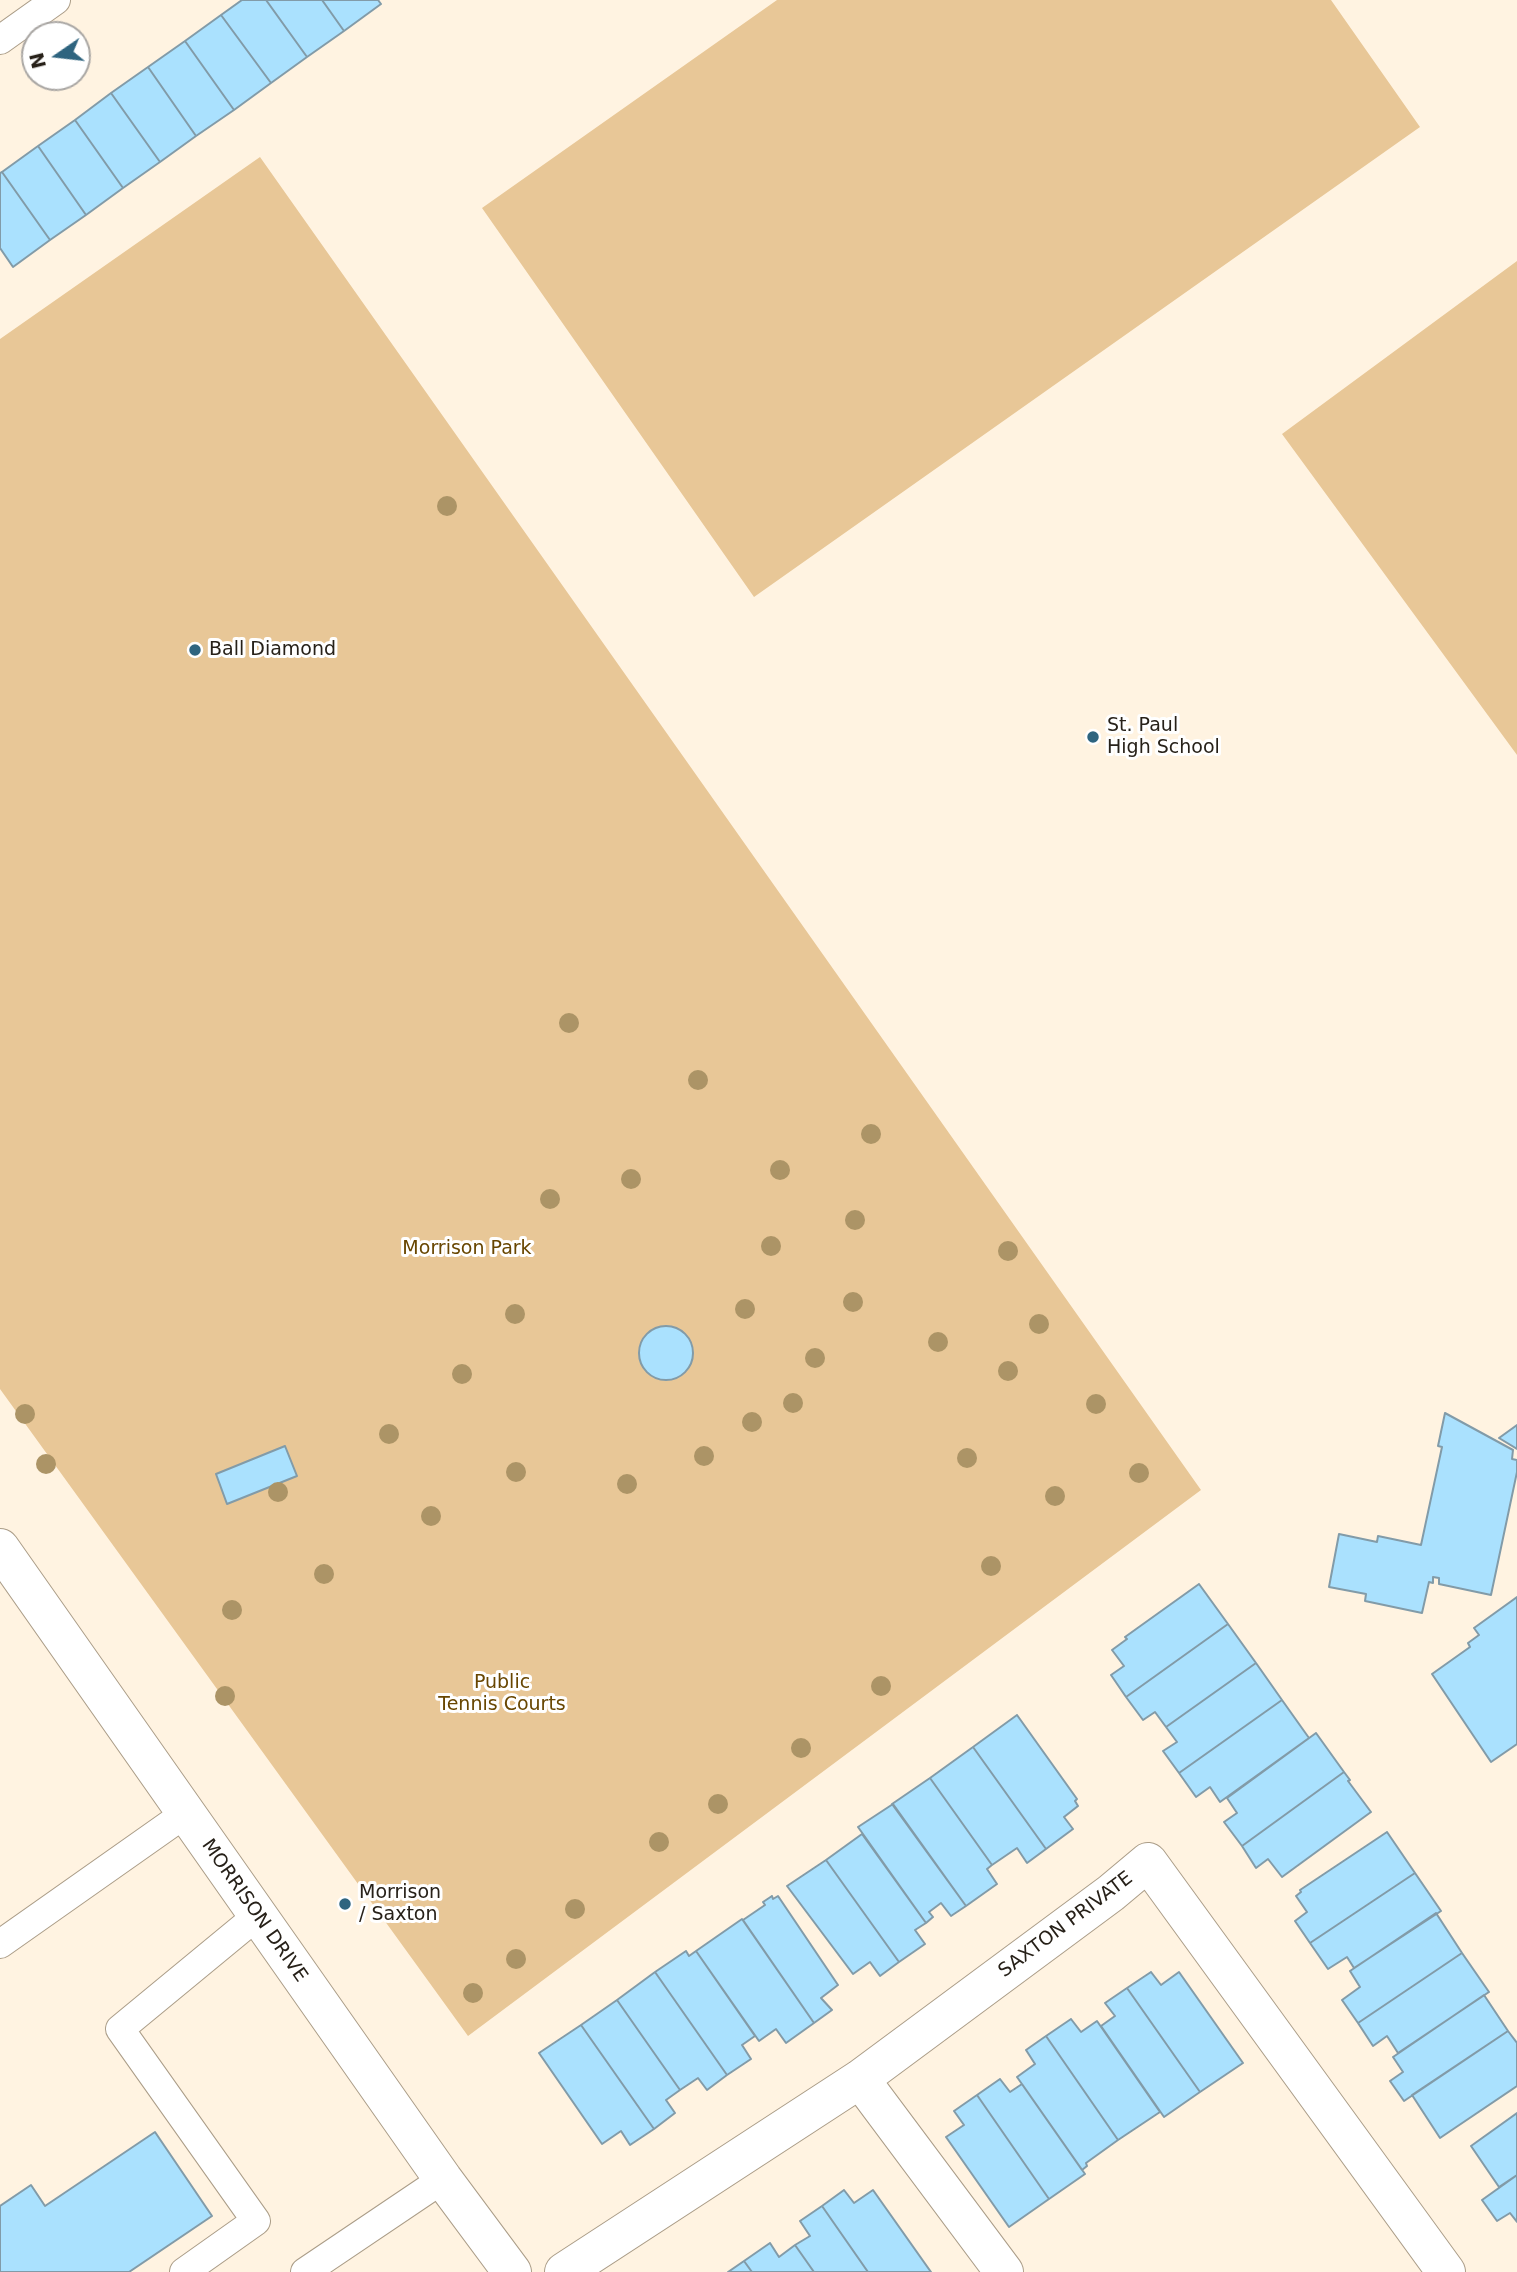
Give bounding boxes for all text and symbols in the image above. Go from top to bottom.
north arrow [21,21,91,91]
text: N [25,50,50,71]
place label: Ball Diamond [209,639,336,661]
marker: Ball Diamond [187,642,203,658]
place label: St. Paul High School [1107,715,1220,759]
marker: St. Paul High School [1085,729,1101,745]
park label: Morrison Park [402,1238,532,1260]
park label: Public Tennis Courts [438,1672,566,1716]
street label: MORRISON DRIVE [196,1835,312,1987]
street label: SAXTON PRIVATE [994,1867,1138,1983]
place label: Morrison / Saxton [359,1882,441,1926]
marker: Morrison / Saxton [337,1896,353,1912]

